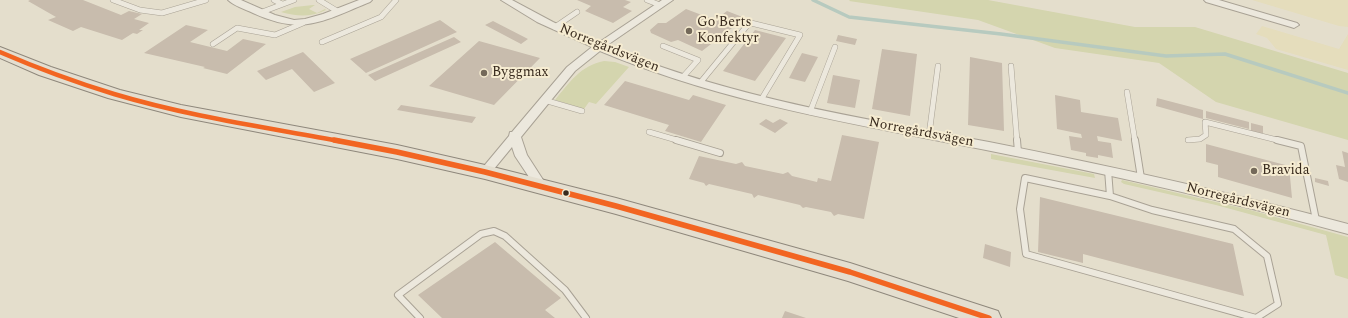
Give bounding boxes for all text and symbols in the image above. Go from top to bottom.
place label: Go'Berts Konfektyr [697,15,759,48]
street label: Norregårdsvägen [557,21,661,77]
marker: Go'Berts Konfektyr [684,26,694,36]
place label: Byggmax [492,65,548,81]
marker: Byggmax [479,68,489,78]
street label: Norregårdsvägen [867,115,975,151]
place label: Bravida [1262,163,1310,179]
marker: Bravida [1249,166,1259,176]
street label: Norregårdsvägen [1184,180,1292,222]
unlabelled marker [561,188,571,198]

